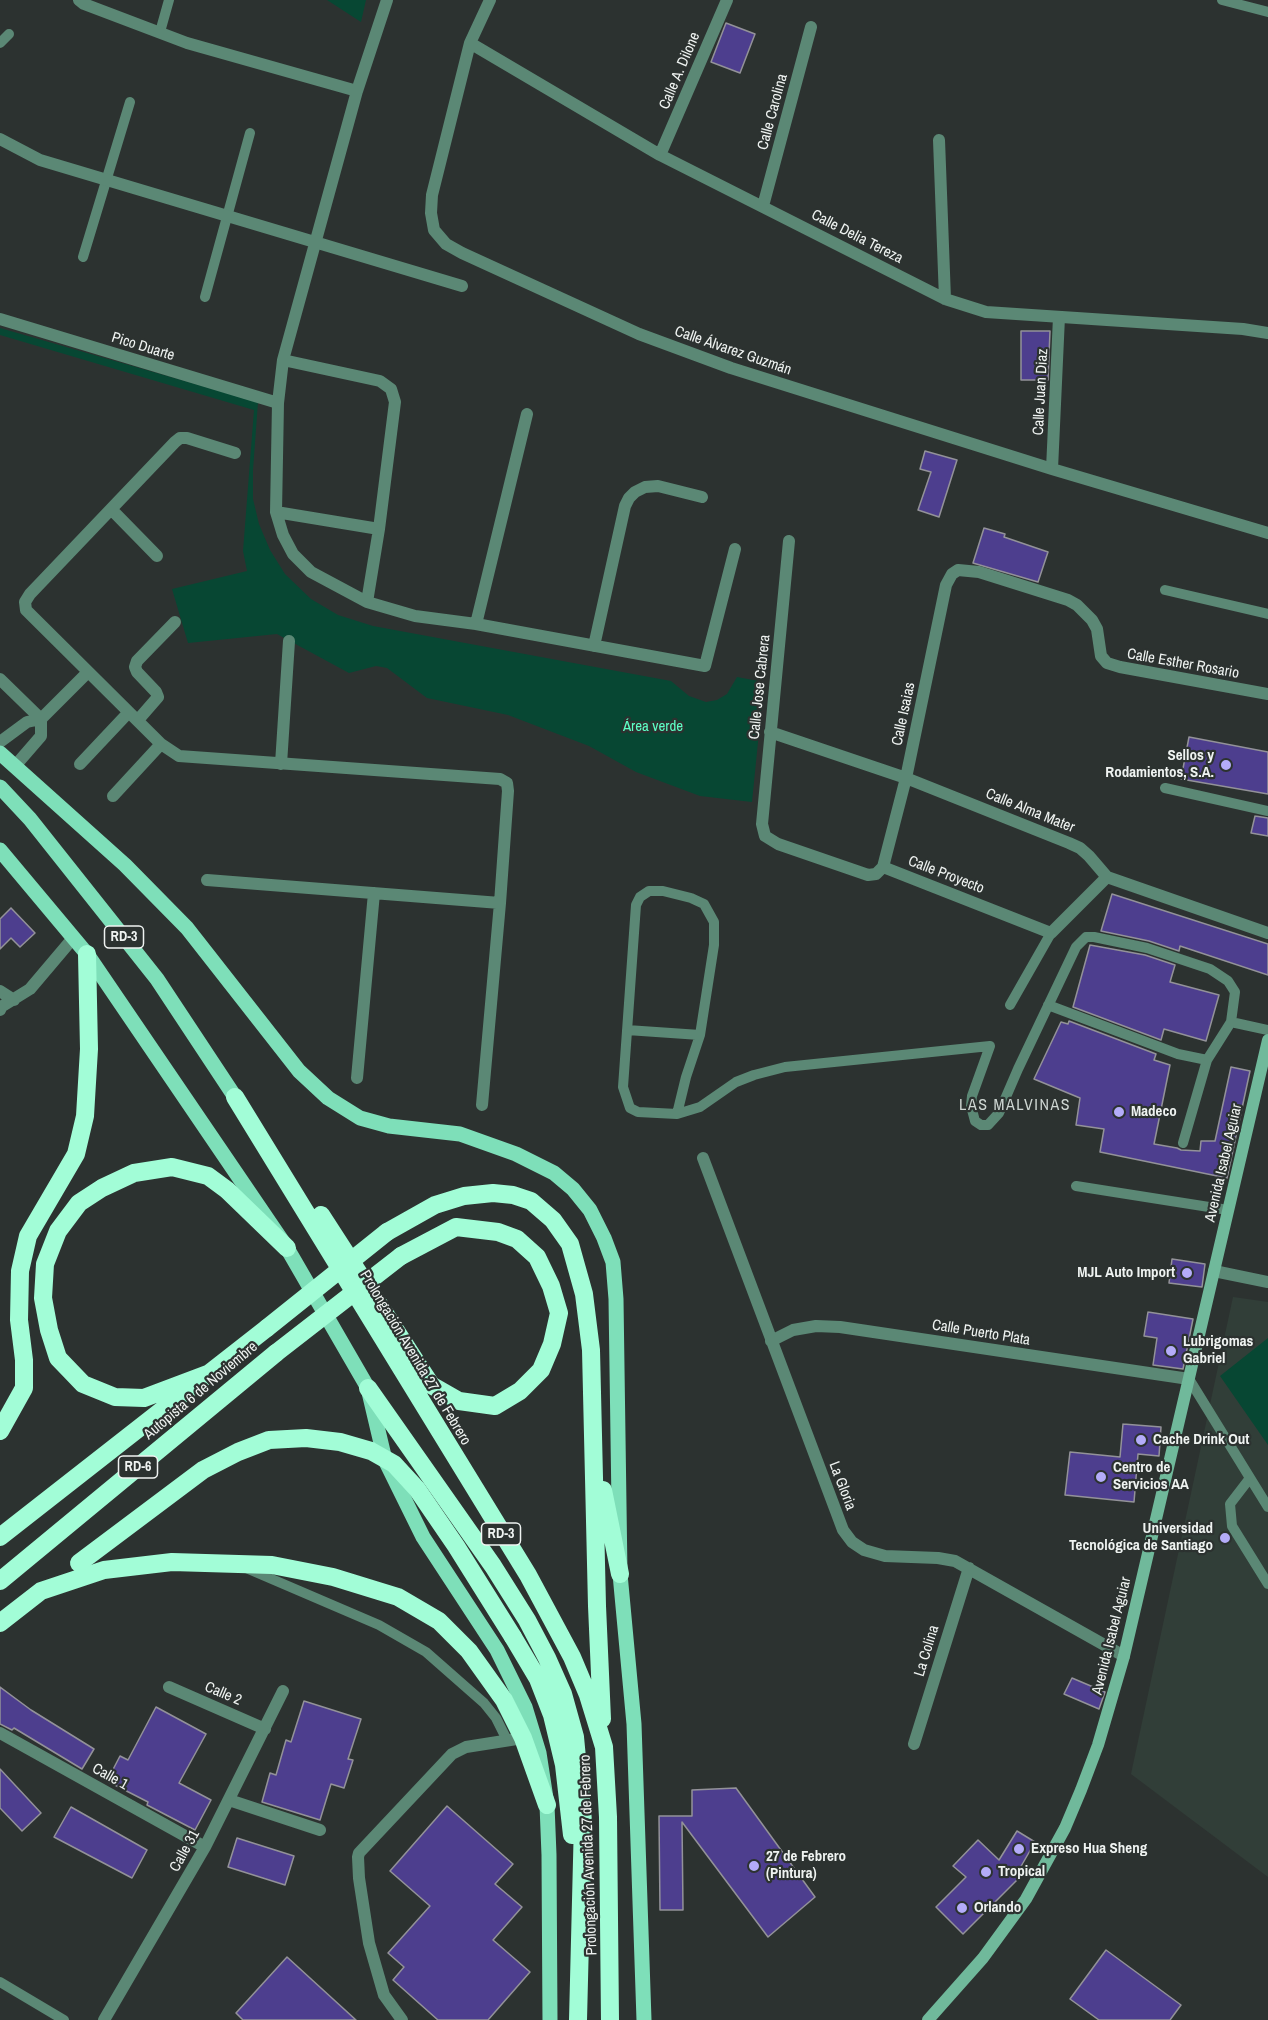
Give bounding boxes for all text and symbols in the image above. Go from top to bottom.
street label: Calle A. Dilone [656,30,704,112]
street label: Calle Carolina [754,72,792,152]
street label: Calle Delia Tereza [808,206,906,268]
street label: Calle Álvarez Guzmán [672,323,794,379]
street label: Pico Duarte [109,329,177,365]
street label: Calle Juan Diaz [1030,348,1052,436]
street label: Calle Jose Cabrera [746,634,774,740]
street label: Calle Esther Rosario [1126,645,1240,683]
street label: Calle Isaias [889,681,919,747]
park label: Área verde [623,718,683,736]
place label: Sellos y Rodamientos, S.A. [1105,747,1214,782]
marker: Sellos y Rodamientos, S.A. [1219,758,1233,772]
street label: Calle Alma Mater [983,785,1077,837]
street label: Calle Proyecto [905,852,987,898]
road number: RD-3 [104,926,144,948]
district label: LAS MALVINAS [959,1096,1071,1116]
street label: Avenida Isabel Aguiar [1202,1102,1246,1224]
place label: Madeco [1131,1103,1177,1121]
marker: Madeco [1112,1105,1126,1119]
place label: MJL Auto Import [1077,1264,1175,1282]
marker: MJL Auto Import [1180,1266,1194,1280]
street label: Prolongación Avenida 27 de Febrero [356,1267,474,1449]
street label: Calle Puerto Plata [931,1316,1031,1350]
place label: Lubrigomas Gabriel [1183,1333,1253,1368]
street label: Autopista 6 de Noviembre [140,1338,262,1444]
marker: Lubrigomas Gabriel [1164,1344,1178,1358]
place label: Cache Drink Out [1153,1431,1249,1449]
marker: Cache Drink Out [1134,1433,1148,1447]
road number: RD-6 [118,1456,158,1478]
street label: La Gloria [825,1459,859,1513]
place label: Centro de Servicios AA [1113,1459,1189,1494]
marker: Centro de Servicios AA [1094,1470,1108,1484]
place label: Universidad Tecnológica de Santiago [1069,1520,1213,1555]
road number: RD-3 [482,1523,520,1545]
marker: Universidad Tecnológica de Santiago [1218,1531,1232,1545]
street label: Avenida Isabel Aguiar [1089,1575,1135,1697]
street label: La Colina [911,1623,943,1679]
street label: Calle 2 [202,1678,244,1710]
street label: Prolongación Avenida 27 de Febrero [576,1754,602,1956]
street label: Calle 1 [89,1760,131,1794]
street label: Calle 31 [166,1827,204,1875]
place label: Expreso Hua Sheng [1031,1840,1147,1858]
marker: Expreso Hua Sheng [1012,1842,1026,1856]
place label: 27 de Febrero (Pintura) [766,1848,846,1883]
marker: 27 de Febrero (Pintura) [747,1859,761,1873]
place label: Tropical [998,1863,1045,1881]
marker: Tropical [979,1865,993,1879]
place label: Orlando [974,1899,1021,1917]
marker: Orlando [955,1901,969,1915]

